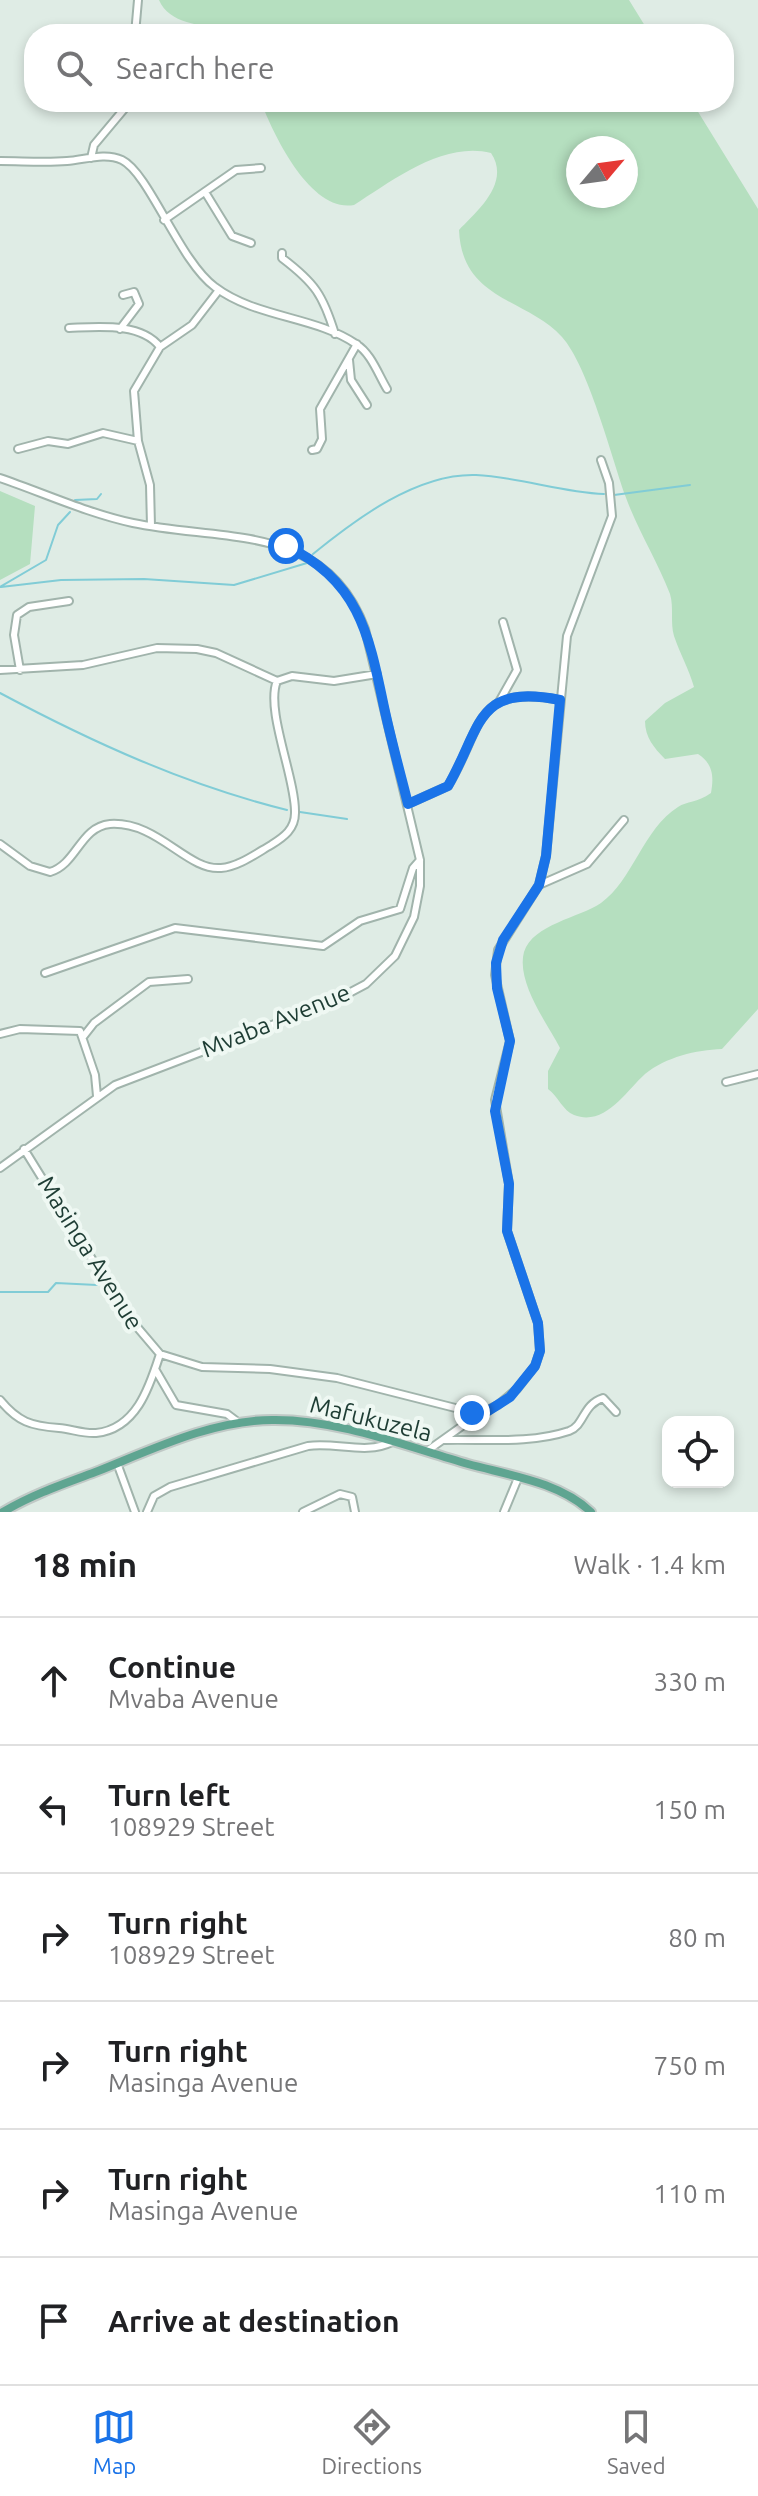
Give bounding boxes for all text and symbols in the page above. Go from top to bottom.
search box [24,24,734,112]
icon: search [52,46,96,90]
text: Search here [116,51,275,85]
north arrow [566,136,638,208]
route start [268,528,304,564]
street label: Mvaba Avenue [198,978,354,1063]
street label: Masinga Avenue [32,1171,148,1334]
street label: Mafukuzela [307,1390,435,1447]
route end [454,1395,490,1431]
map controls [662,1416,734,1488]
button: locate [662,1416,734,1488]
text: 18 min [32,1545,137,1583]
text: Walk · 1.4 km [574,1550,726,1579]
text: Continue [108,1650,236,1684]
icon: ahead [32,1659,76,1703]
text: 330 m [654,1667,726,1696]
text: Mvaba Avenue [108,1684,279,1713]
text: Turn left [108,1778,230,1812]
icon: left [32,1787,76,1831]
text: 150 m [654,1795,726,1824]
text: 108929 Street [108,1812,275,1841]
text: Turn right [108,1906,248,1940]
icon: right [32,1915,76,1959]
text: 80 m [668,1923,726,1952]
text: 108929 Street [108,1940,275,1969]
text: Turn right [108,2034,248,2068]
icon: right [32,2043,76,2087]
text: 750 m [654,2051,726,2080]
text: Masinga Avenue [108,2068,298,2097]
text: Turn right [108,2162,248,2196]
icon: right [32,2171,76,2215]
text: 110 m [654,2179,726,2208]
text: Masinga Avenue [108,2196,298,2225]
icon: arrive [32,2299,76,2343]
text: Arrive at destination [108,2304,400,2338]
tab: Map [92,2405,136,2478]
tab: Directions [321,2405,422,2478]
tab: Saved [607,2405,666,2478]

